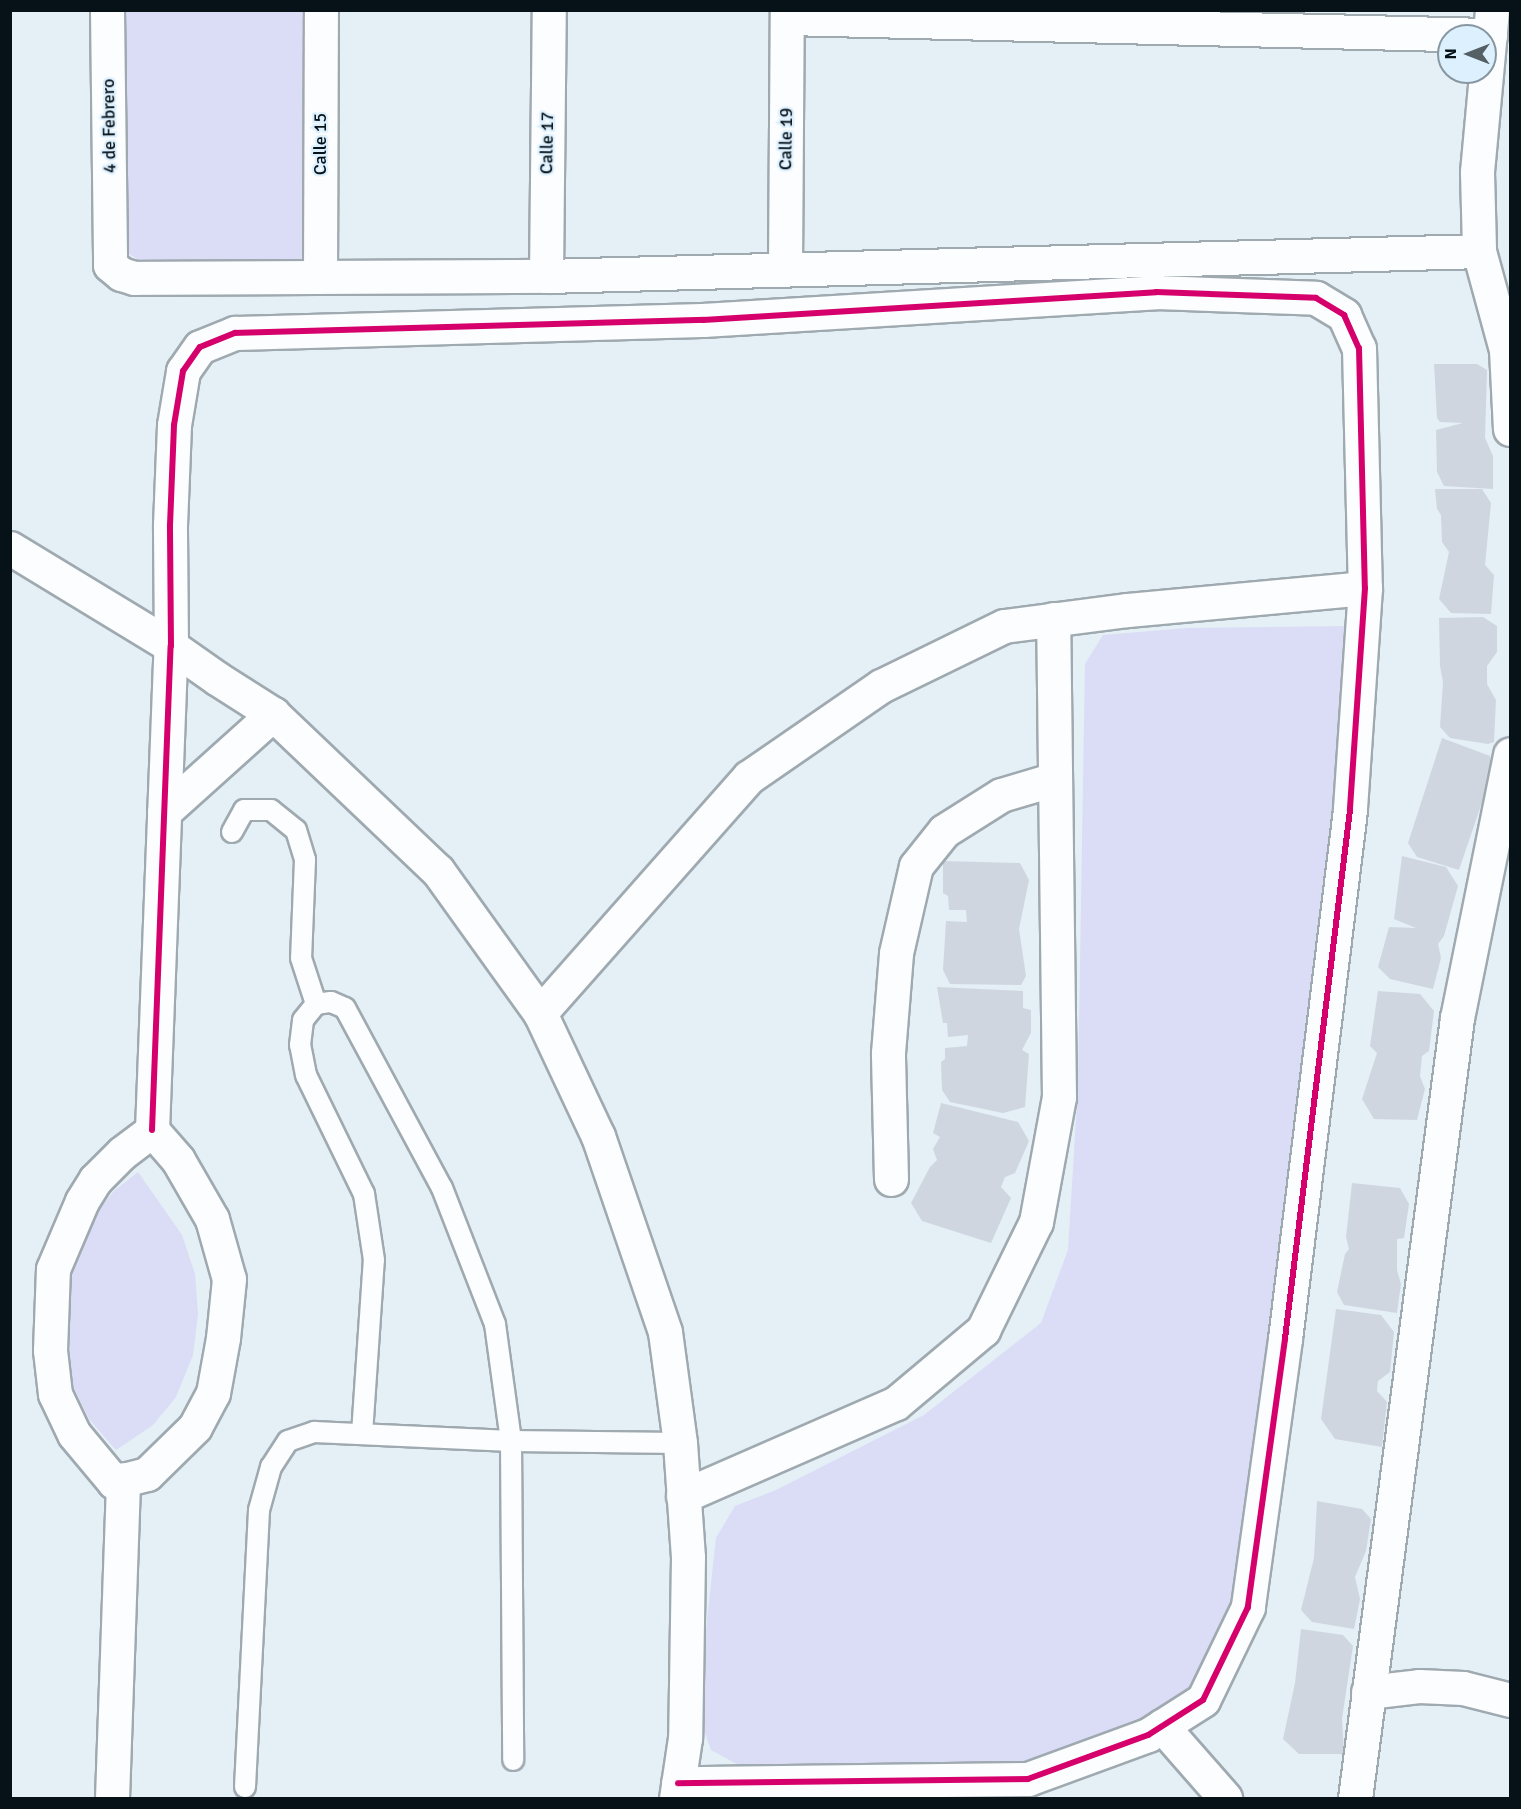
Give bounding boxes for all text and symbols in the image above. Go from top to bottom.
north arrow [1437,24,1497,84]
text: N [1441,48,1461,60]
street label: 4 de Febrero [97,79,121,173]
street label: Calle 19 [775,108,797,170]
street label: Calle 17 [536,112,558,174]
street label: Calle 15 [309,113,331,175]

